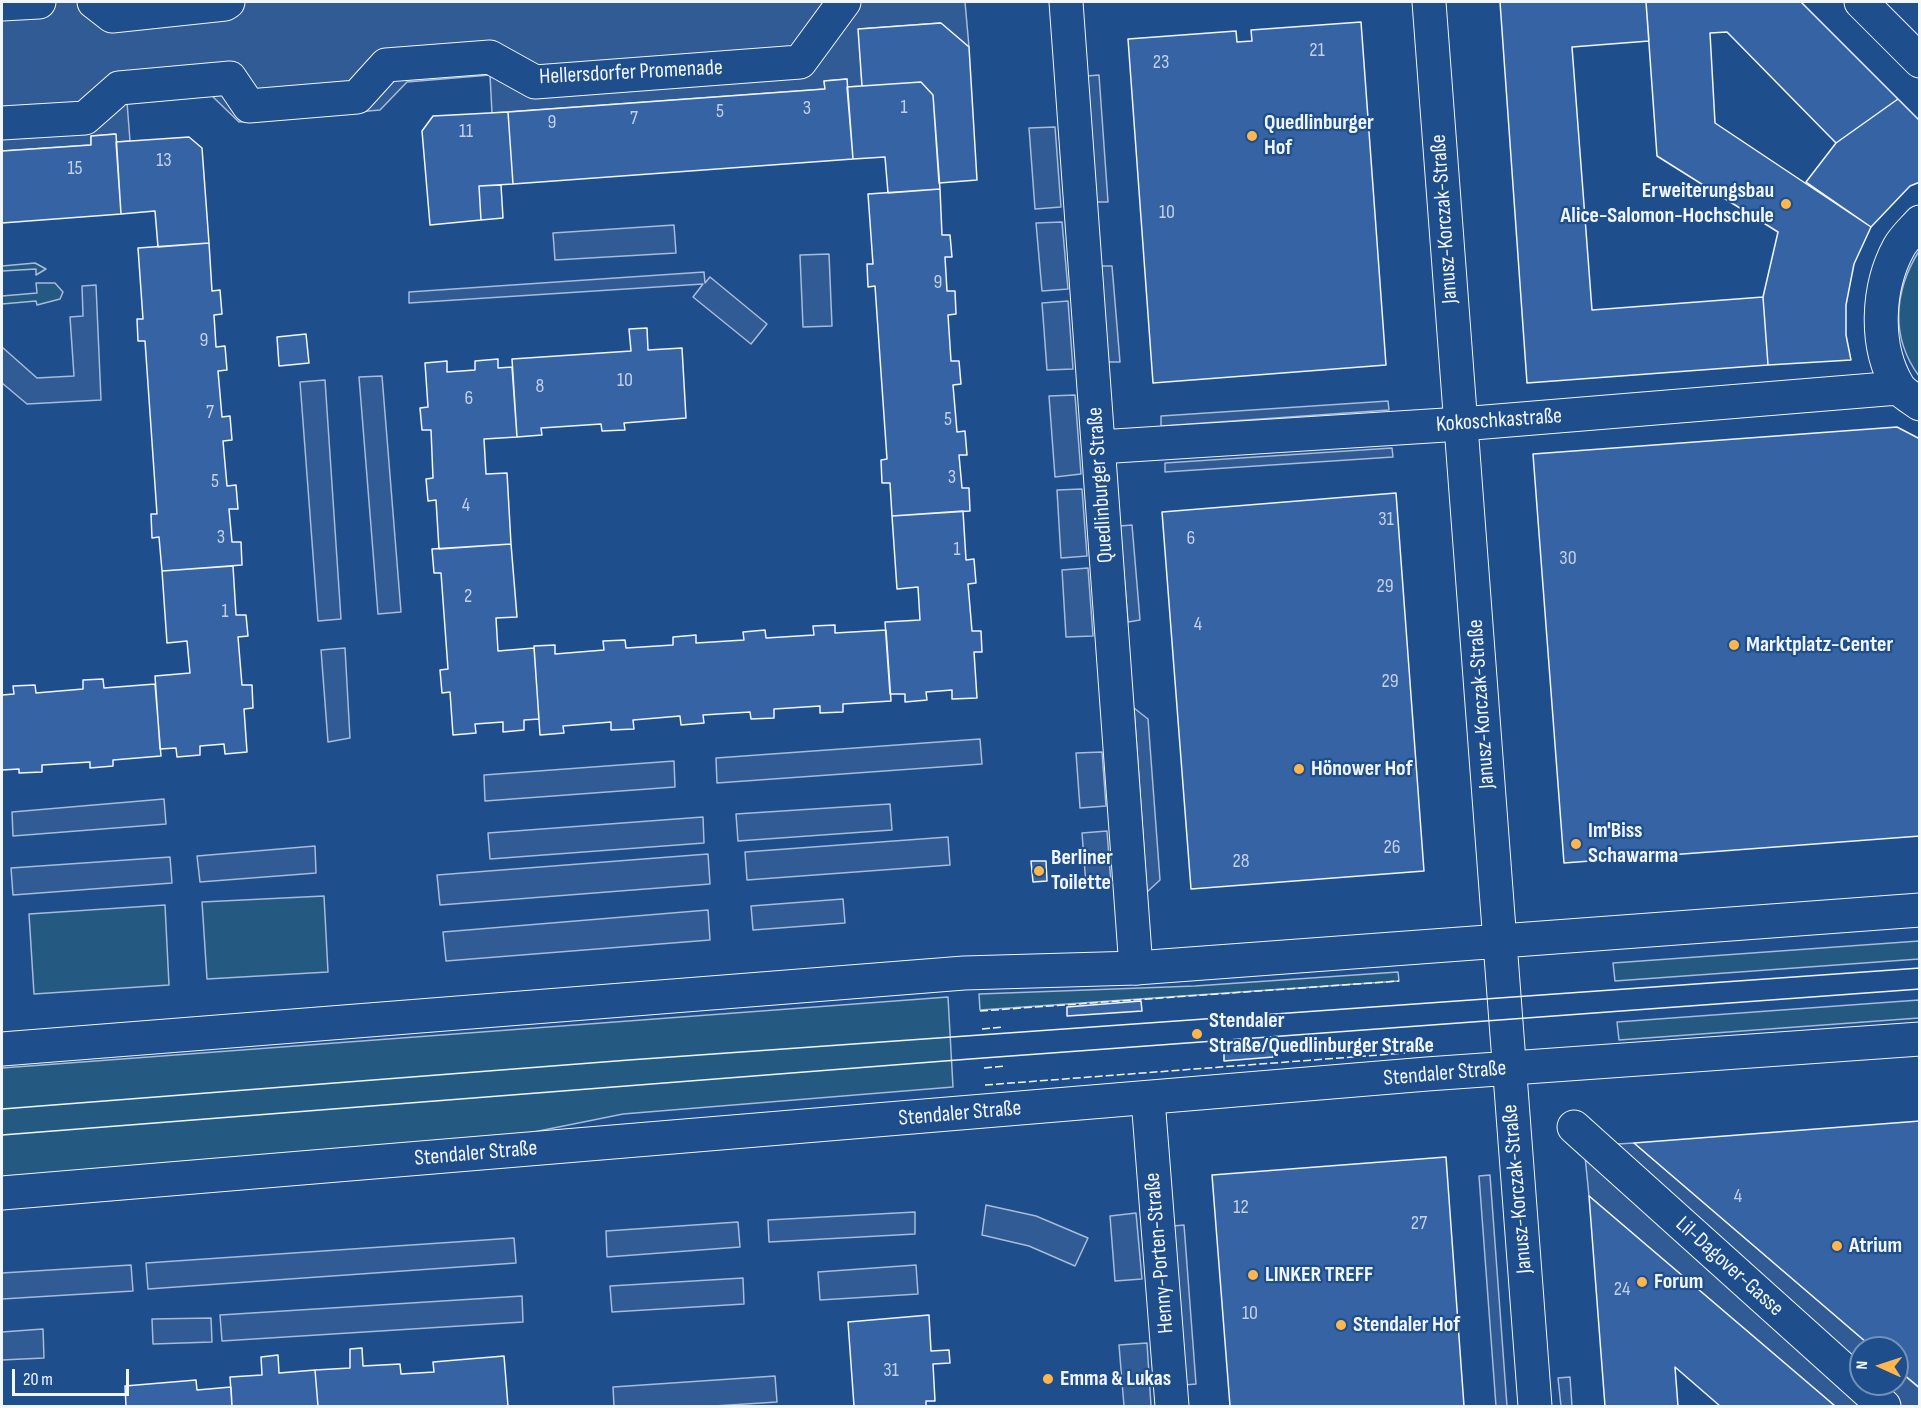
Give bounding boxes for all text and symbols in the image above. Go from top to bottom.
house number: 21 [1309,39,1325,63]
house number: 23 [1153,51,1169,75]
street label: Hellersdorfer Promenade [539,55,723,91]
house number: 1 [901,96,907,120]
house number: 3 [803,97,811,121]
house number: 5 [716,100,724,124]
house number: 7 [630,107,638,131]
place label: Quedlinburger Hof [1264,110,1374,162]
house number: 9 [548,111,556,135]
house number: 11 [459,120,473,144]
marker: Quedlinburger Hof [1245,129,1259,143]
street label: Janusz-Korczak-Straße [1426,133,1464,305]
house number: 13 [156,149,172,173]
house number: 15 [67,157,83,181]
place label: Erweiterungsbau Alice-Salomon-Hochschule [1561,178,1774,230]
marker: Erweiterungsbau Alice-Salomon-Hochschule [1779,197,1793,211]
house number: 10 [1159,201,1175,225]
house number: 9 [934,271,942,295]
house number: 9 [200,329,208,353]
house number: 10 [617,369,633,393]
house number: 8 [536,375,544,399]
house number: 6 [465,387,473,411]
house number: 7 [206,401,214,425]
street label: Kokoschkastraße [1435,403,1563,439]
street label: Quedlinburger Straße [1082,406,1120,564]
house number: 5 [944,408,952,432]
house number: 3 [948,466,956,490]
house number: 5 [211,470,219,494]
house number: 4 [462,494,470,518]
house number: 31 [1378,508,1394,532]
house number: 3 [217,526,225,550]
house number: 6 [1187,527,1195,551]
house number: 1 [954,538,960,562]
house number: 30 [1559,547,1577,571]
house number: 29 [1376,575,1394,599]
house number: 2 [464,585,472,609]
house number: 1 [222,600,228,624]
house number: 4 [1194,613,1202,637]
street label: Janusz-Korczak-Straße [1463,618,1501,790]
place label: Marktplatz-Center [1746,632,1893,658]
marker: Marktplatz-Center [1727,638,1741,652]
house number: 29 [1381,670,1399,694]
place label: Hönower Hof [1311,756,1413,782]
marker: Hönower Hof [1292,762,1306,776]
place label: Im'Biss Schawarma [1588,818,1678,870]
house number: 26 [1384,836,1400,860]
marker: Im'Biss Schawarma [1569,837,1583,851]
place label: Berliner Toilette [1051,845,1113,896]
house number: 28 [1233,850,1249,874]
marker: Berliner Toilette [1032,864,1046,878]
place label: Stendaler Straße/Quedlinburger Straße [1209,1008,1434,1060]
marker: Stendaler Straße/Quedlinburger Straße [1190,1027,1204,1041]
street label: Stendaler Straße [1382,1055,1508,1093]
street label: Stendaler Straße [897,1095,1023,1133]
street label: Janusz-Korczak-Straße [1497,1103,1539,1275]
street label: Stendaler Straße [413,1135,539,1173]
street label: Henny-Porten-Straße [1140,1171,1180,1335]
house number: 4 [1734,1185,1742,1209]
house number: 12 [1233,1196,1249,1220]
house number: 27 [1411,1212,1427,1236]
street label: Lil-Dagover-Gasse [1669,1212,1789,1322]
place label: Atrium [1849,1233,1902,1259]
marker: Atrium [1830,1239,1844,1253]
place label: LINKER TREFF [1265,1262,1373,1288]
marker: LINKER TREFF [1246,1268,1260,1282]
place label: Forum [1654,1269,1703,1295]
marker: Forum [1635,1275,1649,1289]
house number: 24 [1614,1278,1630,1302]
house number: 10 [1242,1302,1258,1326]
place label: Stendaler Hof [1353,1312,1460,1338]
marker: Stendaler Hof [1334,1318,1348,1332]
north arrow [1849,1336,1909,1396]
scale bar [15,1357,132,1395]
house number: 31 [883,1359,899,1383]
text: N [1853,1360,1872,1370]
place label: Emma & Lukas [1060,1366,1171,1392]
text: 20 m [23,1369,53,1390]
marker: Emma & Lukas [1041,1372,1055,1386]

